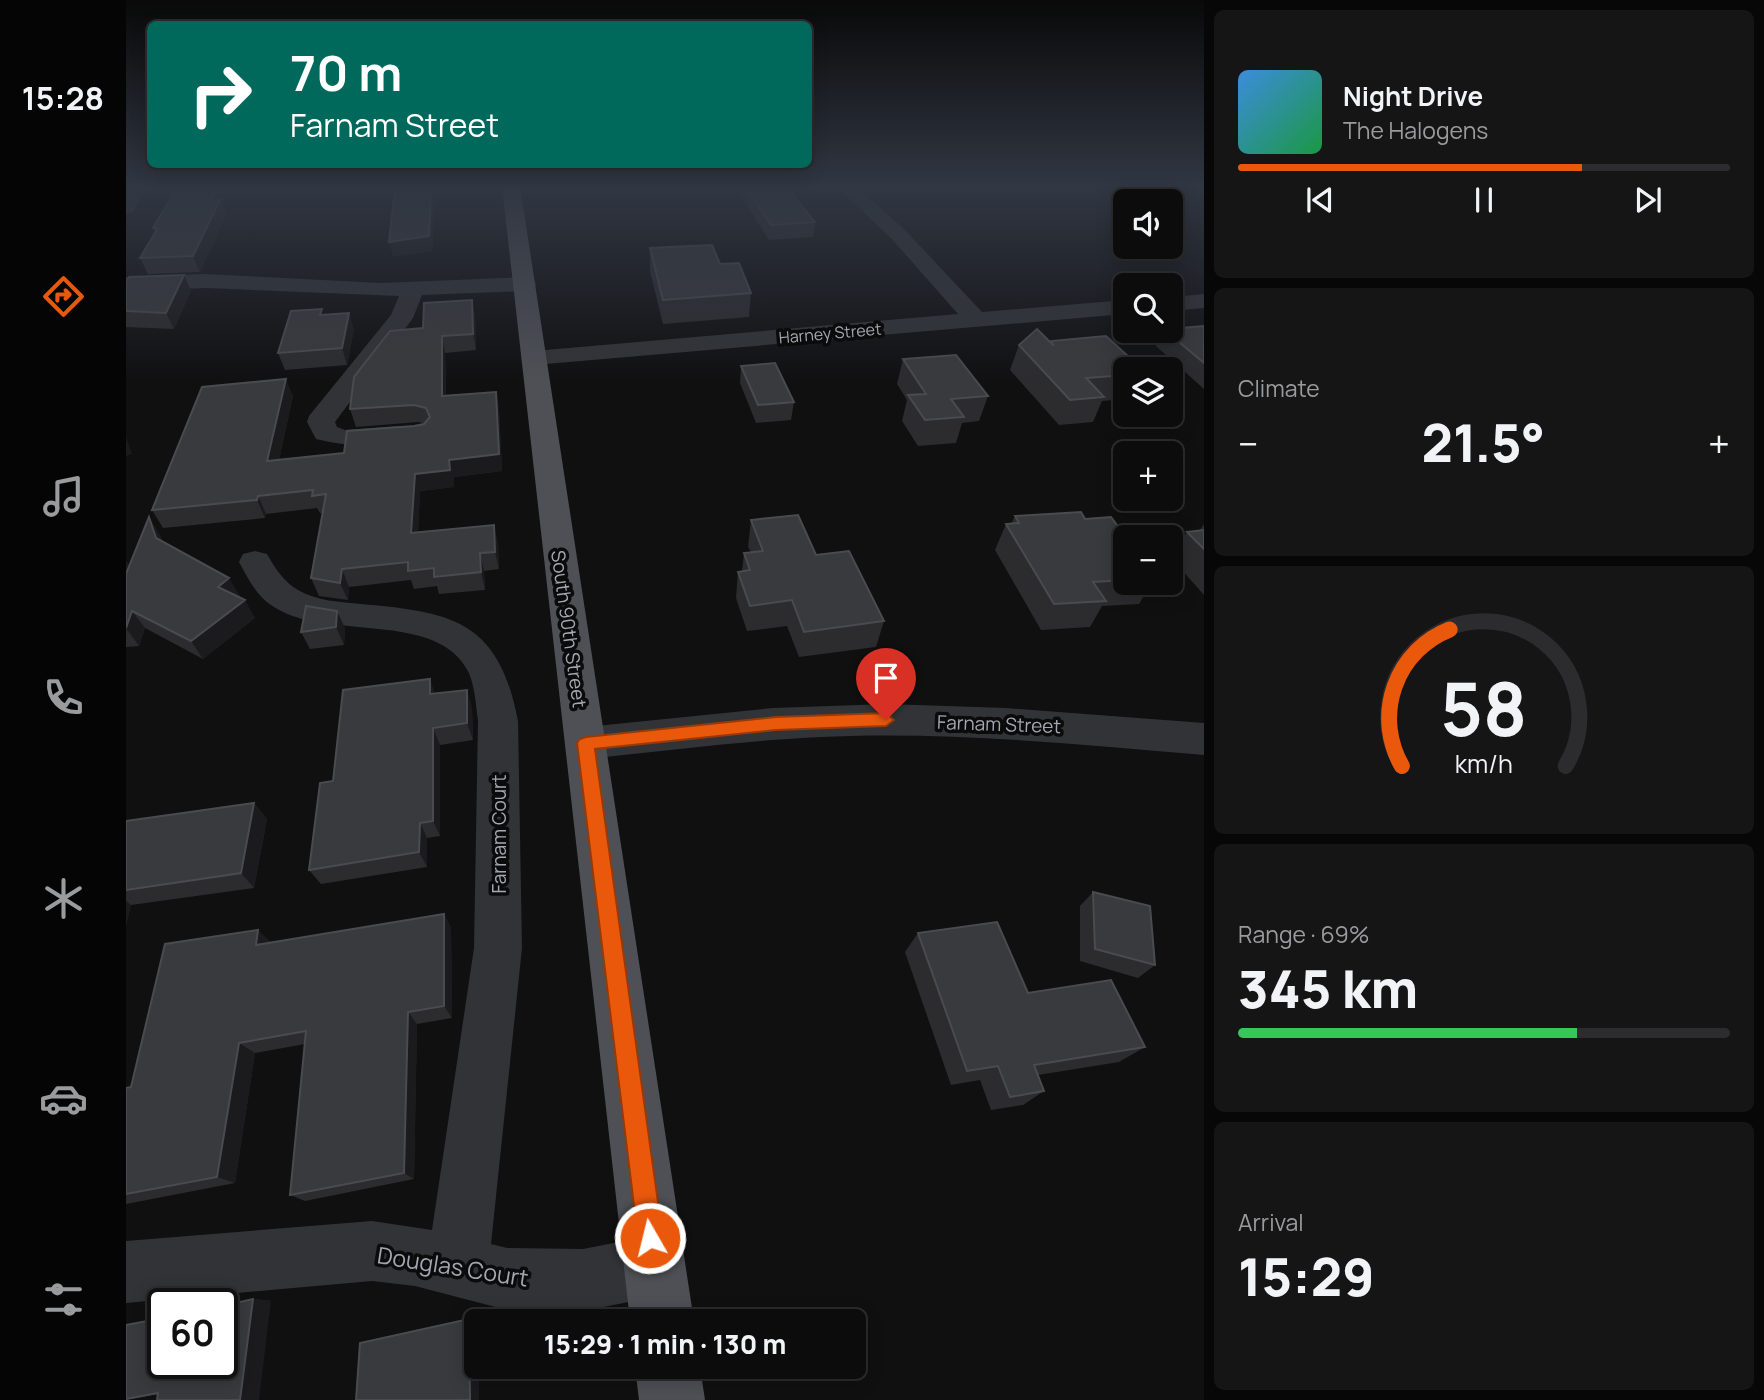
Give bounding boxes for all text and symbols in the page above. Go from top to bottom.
text: 70 m [290,39,402,106]
icon: right [175,49,266,140]
text: 15:28 [22,76,104,120]
text: Night Drive [1343,78,1483,114]
text: Farnam Street [290,103,499,147]
text: The Halogens [1343,114,1488,146]
icon: previous [1301,181,1339,219]
icon: pause [1465,181,1503,219]
icon: next [1629,181,1667,219]
map controls [1113,189,1183,595]
button: sound [1113,189,1183,259]
icon: directions [39,272,88,321]
button: search [1113,273,1183,343]
street label: Harney Street [778,318,882,348]
button: layers [1113,357,1183,427]
text: Climate [1238,372,1320,404]
text: 21.5° [1422,407,1545,478]
text: − [1238,417,1259,469]
text: + [1708,417,1730,469]
button: + [1113,441,1183,511]
icon: music [39,472,88,521]
button: − [1113,525,1183,595]
street label: South 90th Street [545,549,593,709]
pin [856,648,916,720]
text: 58 [1440,658,1528,758]
icon: arrive [867,659,905,697]
icon: phone [39,673,88,722]
street label: Farnam Street [937,709,1061,739]
text: km/h [1455,746,1513,781]
street label: Farnam Court [486,775,512,893]
icon: climate [39,874,88,923]
text: Range · 69% [1238,918,1369,950]
text: 345 km [1238,953,1418,1024]
icon: car [39,1074,88,1123]
position arrow [613,1201,687,1275]
text: Arrival [1238,1206,1304,1238]
street label: Douglas Court [375,1238,531,1294]
text: 15:29 [1238,1241,1375,1312]
icon: filters [39,1275,88,1324]
speed limit sign: 60 [147,1288,238,1379]
text: 15:29 · 1 min · 130 m [544,1326,786,1362]

